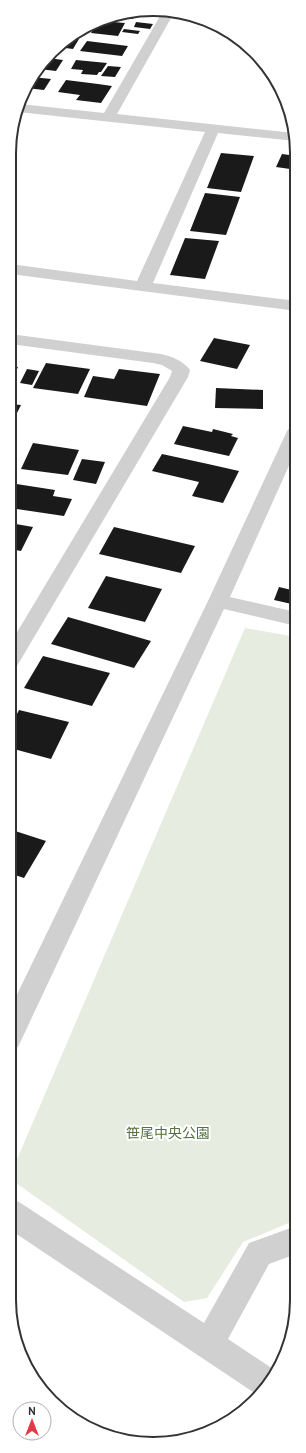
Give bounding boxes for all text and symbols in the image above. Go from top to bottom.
park label: 笹尾中央公園 [126,1126,210,1143]
north arrow [12,1401,52,1441]
text: N [28,1405,36,1419]

